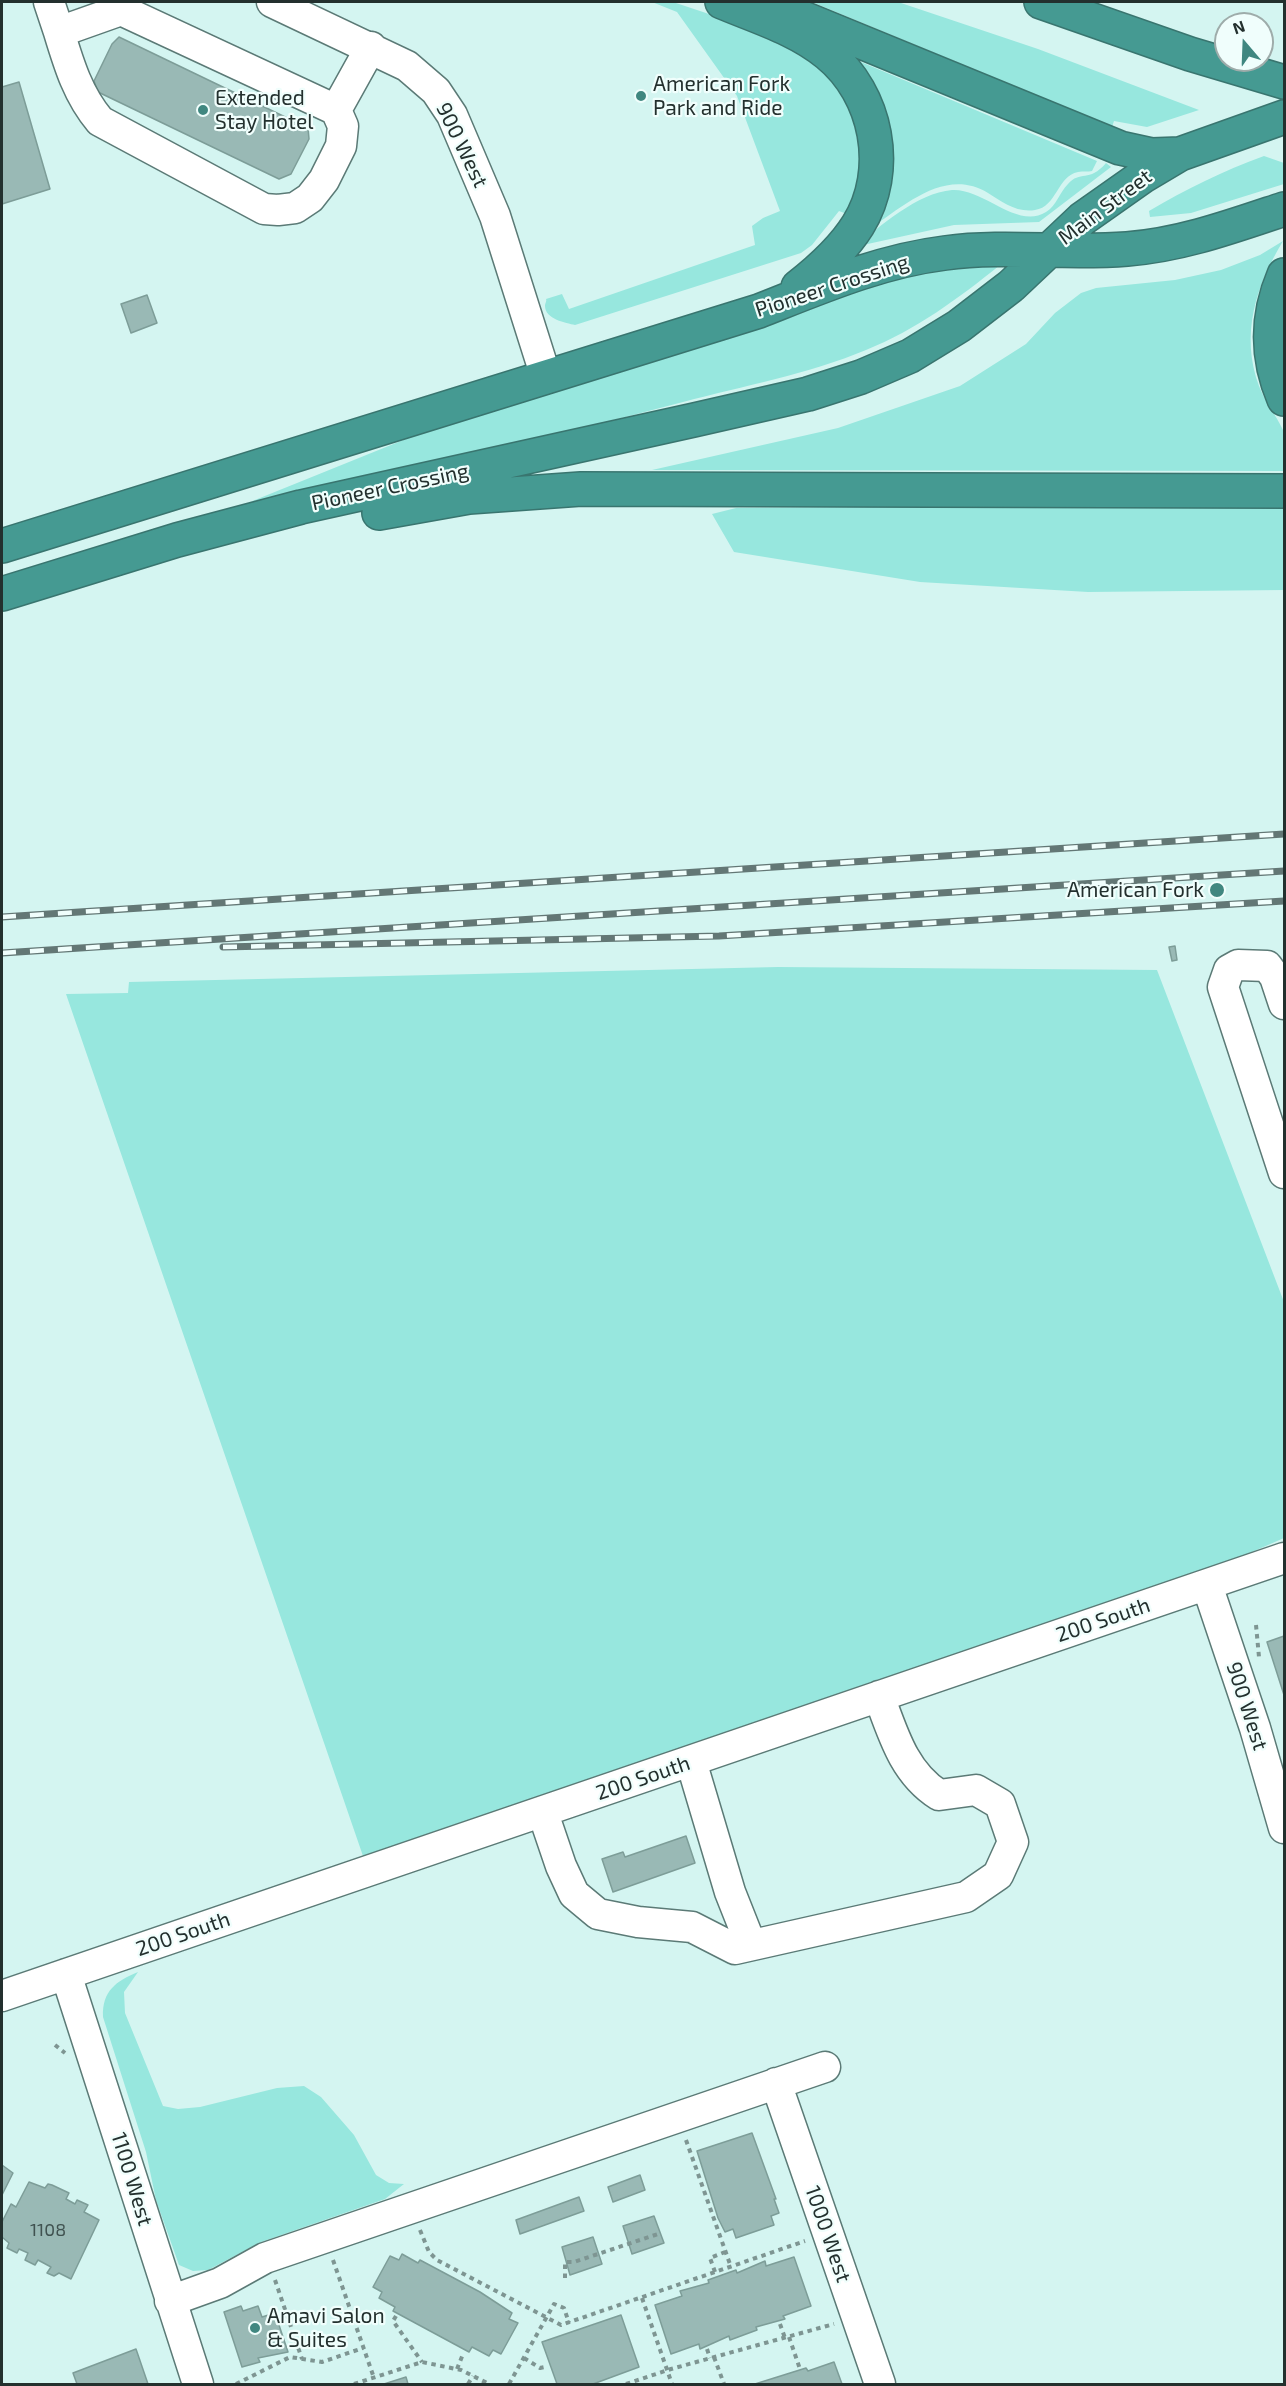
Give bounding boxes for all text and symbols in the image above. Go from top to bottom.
north arrow [1214,12,1274,72]
text: N [1230,16,1247,37]
place label: American Fork Park and Ride [653,71,790,121]
place label: Extended Stay Hotel [215,85,313,135]
marker: American Fork Park and Ride [634,89,648,103]
street label: 900 West [431,98,493,192]
marker: Extended Stay Hotel [196,103,210,117]
street label: Main Street [1053,164,1157,250]
street label: Pioneer Crossing [752,249,912,323]
street label: Pioneer Crossing [309,458,471,516]
place label: American Fork [1067,877,1204,903]
marker: American Fork [1208,881,1226,899]
street label: 200 South [1053,1592,1153,1648]
street label: 900 West [1221,1659,1273,1753]
street label: 200 South [593,1750,693,1806]
street label: 200 South [133,1906,233,1962]
street label: 1100 West [106,2129,158,2229]
street label: 1000 West [800,2182,856,2286]
house number: 1108 [30,2219,66,2241]
place label: Amavi Salon & Suites [267,2303,385,2353]
marker: Amavi Salon & Suites [248,2321,262,2335]

